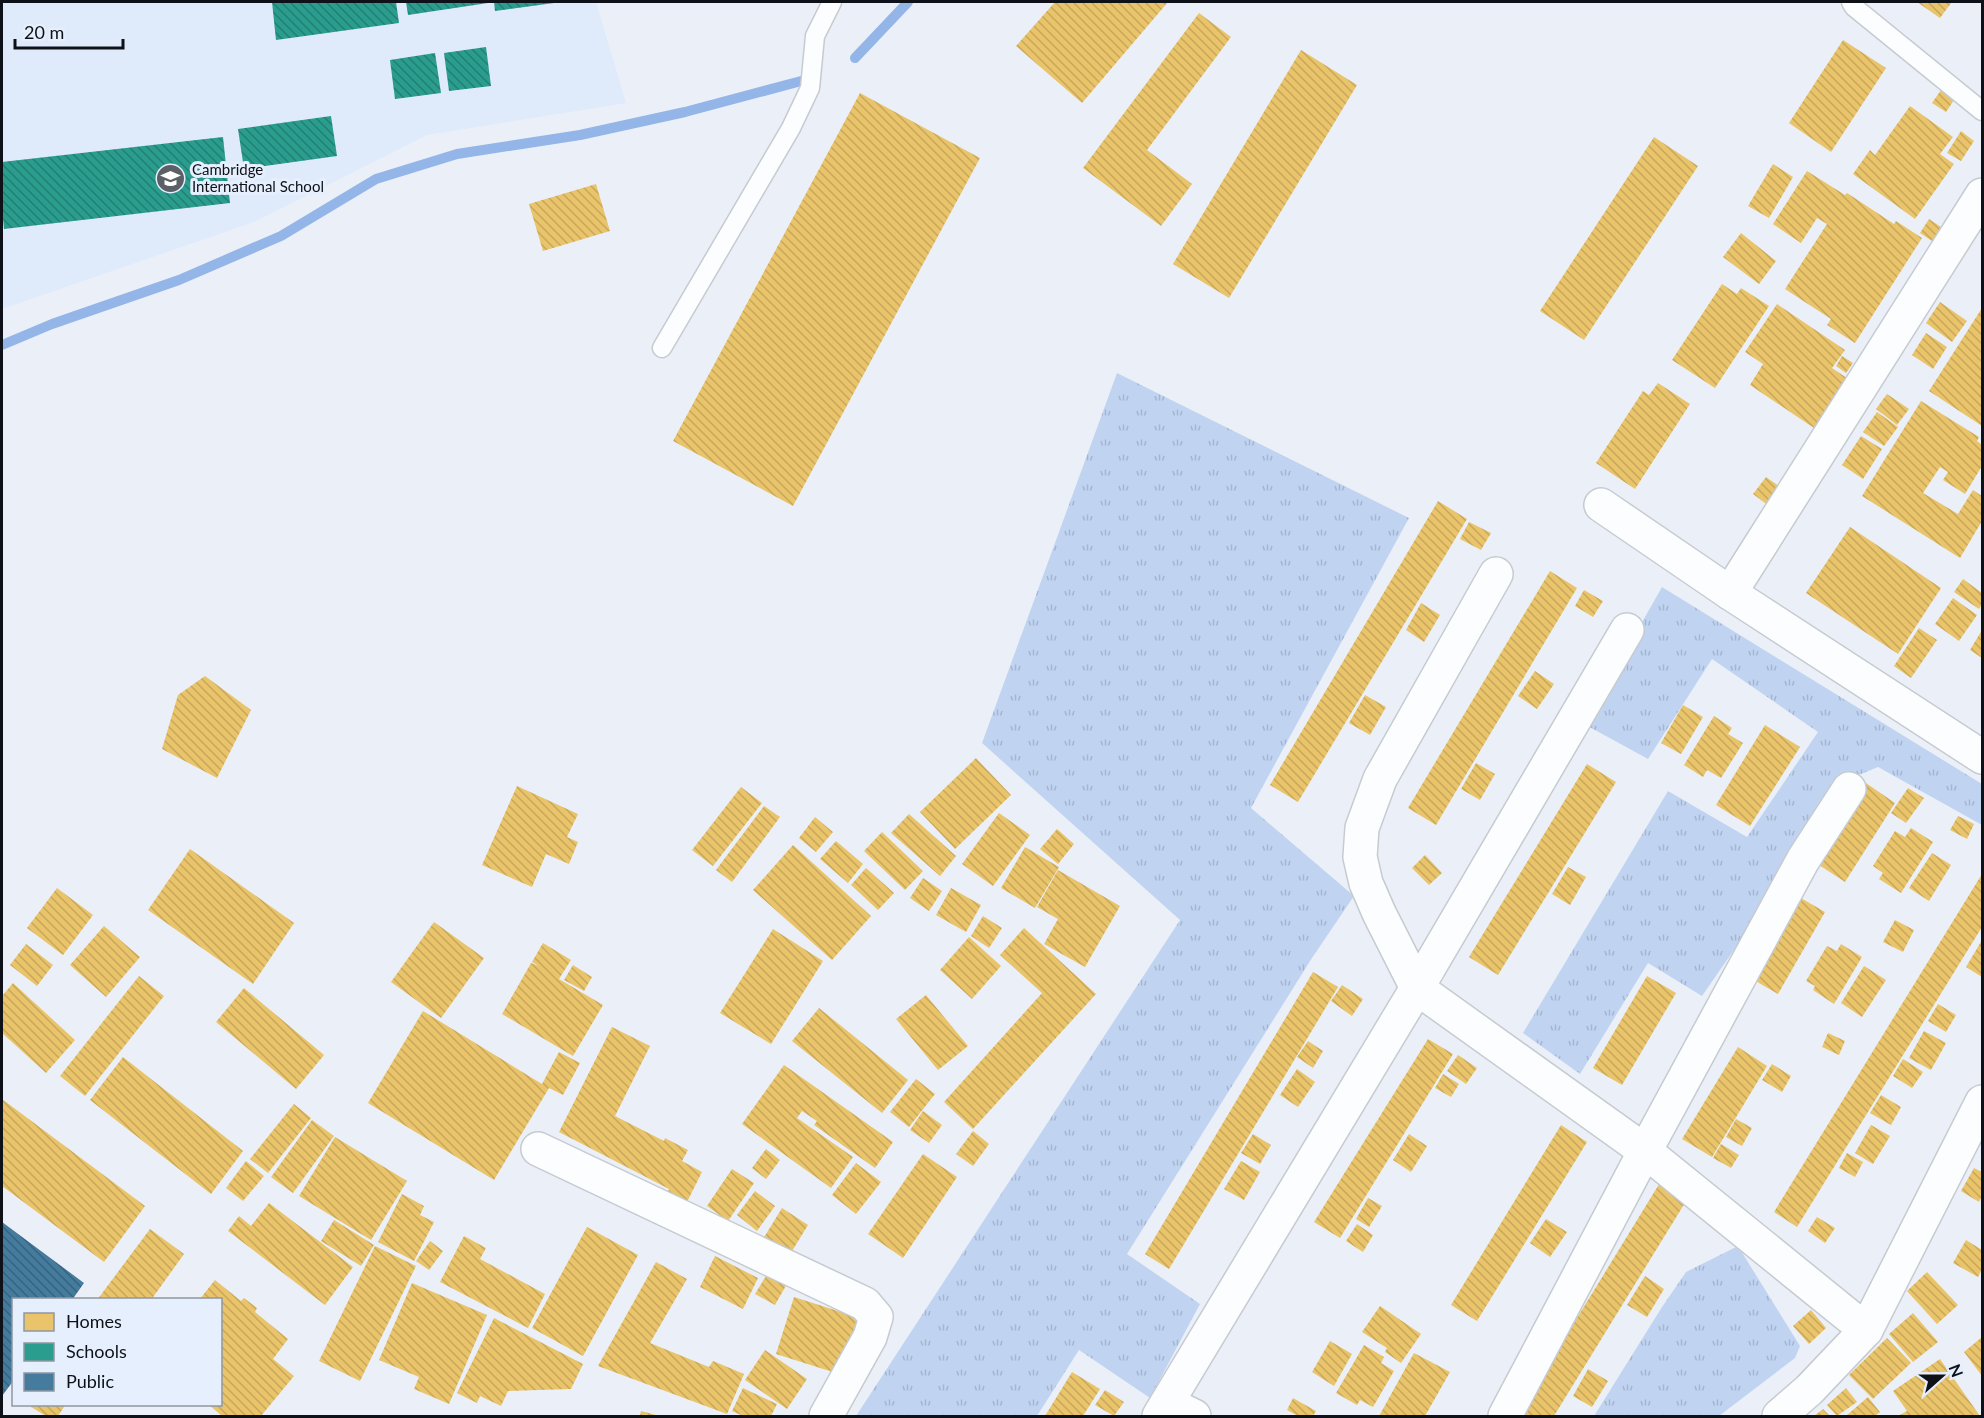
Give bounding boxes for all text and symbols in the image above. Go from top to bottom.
scale bar [15,12,123,50]
text: 20 m [24,21,64,43]
place label: Cambridge International School [192,160,324,195]
school or university icon: Cambridge International School [155,163,187,195]
legend [12,1298,222,1406]
text: Homes [66,1310,122,1332]
text: Schools [66,1340,127,1362]
north arrow [1912,1346,1972,1406]
text: N [1945,1361,1968,1380]
text: Public [66,1370,114,1392]

